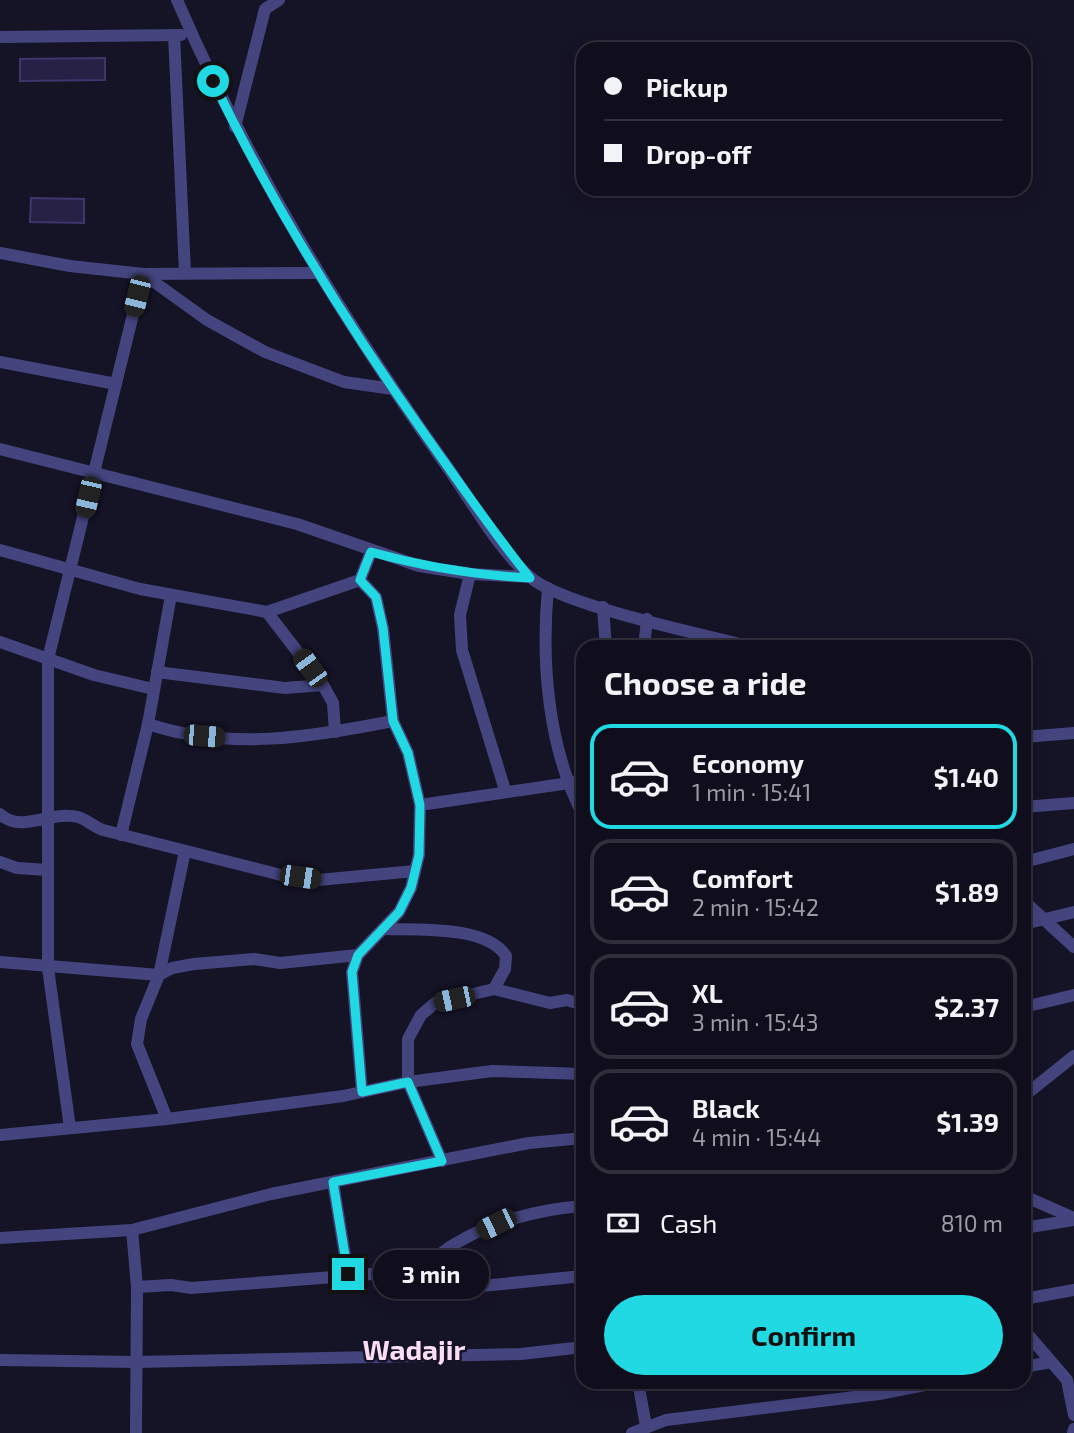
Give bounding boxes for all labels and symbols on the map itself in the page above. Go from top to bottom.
route start [197,65,229,97]
car [122,273,153,319]
car [74,474,103,520]
car [290,645,331,691]
car [183,724,226,748]
car [278,864,323,890]
car [432,984,477,1014]
car [473,1205,520,1243]
callout: 3 min [372,1250,488,1298]
route end [332,1258,364,1290]
district label: Wadajir [362,1332,466,1366]

